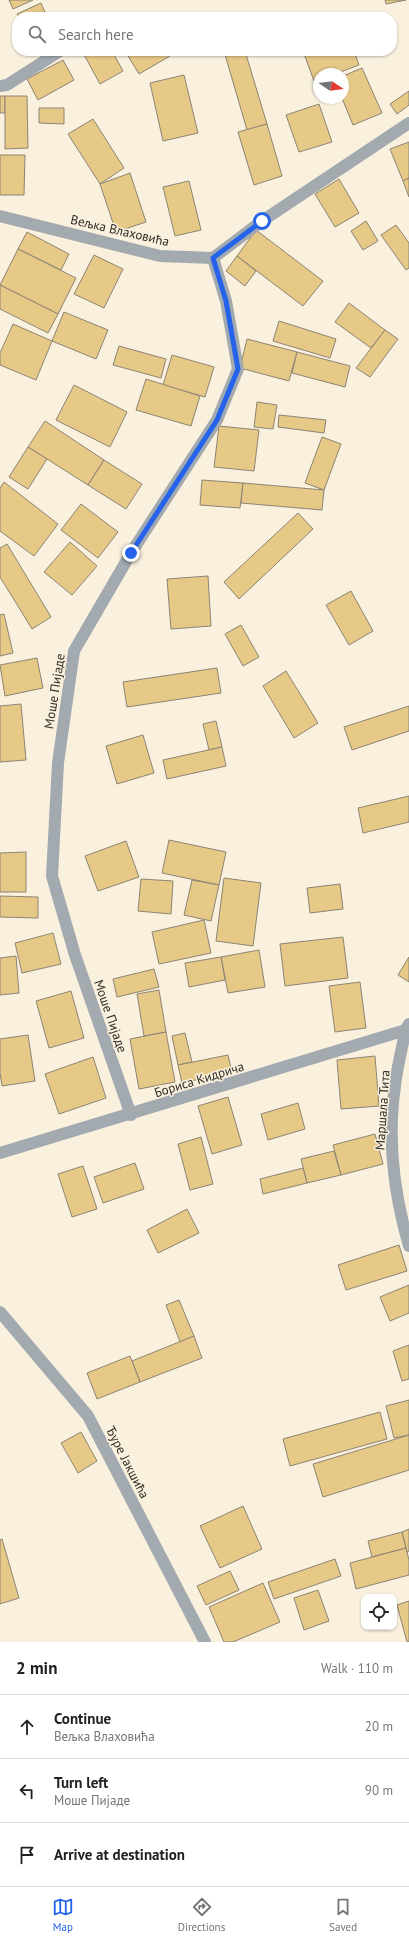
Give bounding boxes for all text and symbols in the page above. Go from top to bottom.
search box [12,12,397,56]
icon: search [26,23,48,45]
text: Search here [58,25,134,44]
north arrow [313,68,349,104]
street label: Вељка Влаховића [69,211,171,250]
route start [253,212,271,230]
route end [122,544,140,562]
street label: Моше Пијаде [40,652,69,730]
street label: Моше Пијаде [90,977,131,1055]
street label: Бориса Кидрича [152,1058,246,1101]
street label: Маршала Тита [371,1069,394,1151]
street label: Ђуре Јакшића [102,1423,153,1501]
map controls [361,1594,397,1630]
button: locate [361,1594,397,1630]
text: 2 min [16,1657,57,1679]
text: Walk · 110 m [321,1660,393,1677]
text: Continue [54,1709,111,1728]
icon: ahead [16,1716,38,1738]
text: 20 m [365,1718,393,1735]
text: Вељка Влаховића [54,1728,155,1745]
text: Turn left [54,1773,108,1792]
icon: left [16,1780,38,1802]
text: 90 m [365,1782,393,1799]
text: Моше Пијаде [54,1792,130,1809]
icon: arrive [16,1844,38,1866]
text: Arrive at destination [54,1845,185,1864]
tab: Map [52,1896,74,1934]
tab: Directions [178,1896,225,1934]
tab: Saved [329,1896,357,1934]

